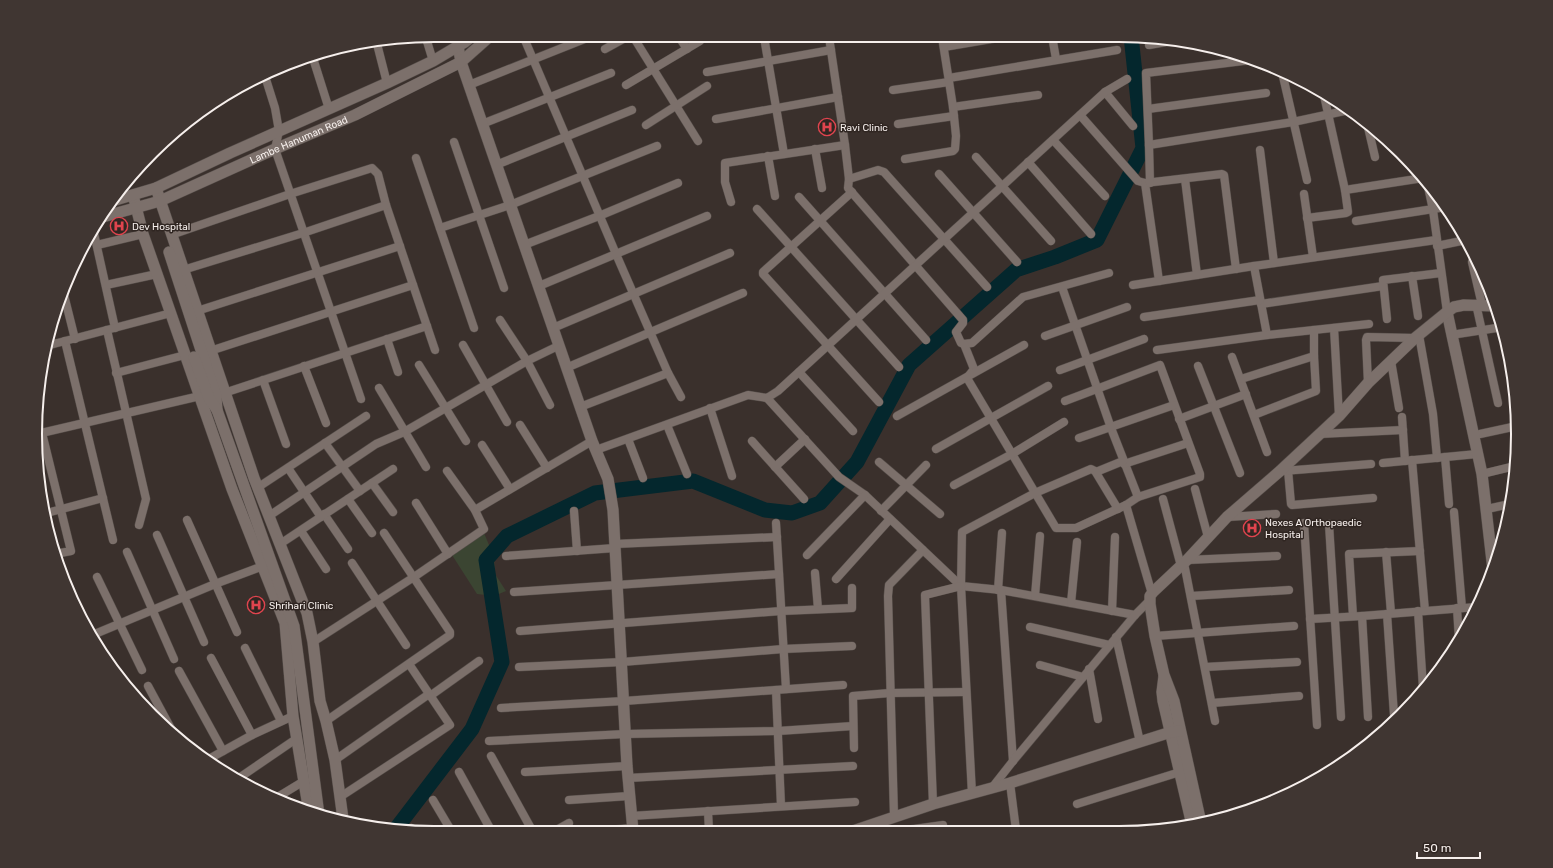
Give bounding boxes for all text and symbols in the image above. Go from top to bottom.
street label: Lambe Hanuman Road [248,114,350,167]
hospital icon: Ravi Clinic [817,117,837,137]
place label: Ravi Clinic [840,122,888,134]
hospital icon: Dev Hospital [109,216,129,236]
place label: Dev Hospital [132,221,190,233]
place label: Nexes A Orthopaedic Hospital [1265,517,1362,541]
hospital icon: Nexes A Orthopaedic Hospital [1242,518,1262,538]
hospital icon: Shrihari Clinic [246,595,266,615]
place label: Shrihari Clinic [269,600,334,612]
scale bar [1417,834,1480,860]
text: 50 m [1423,841,1451,855]

